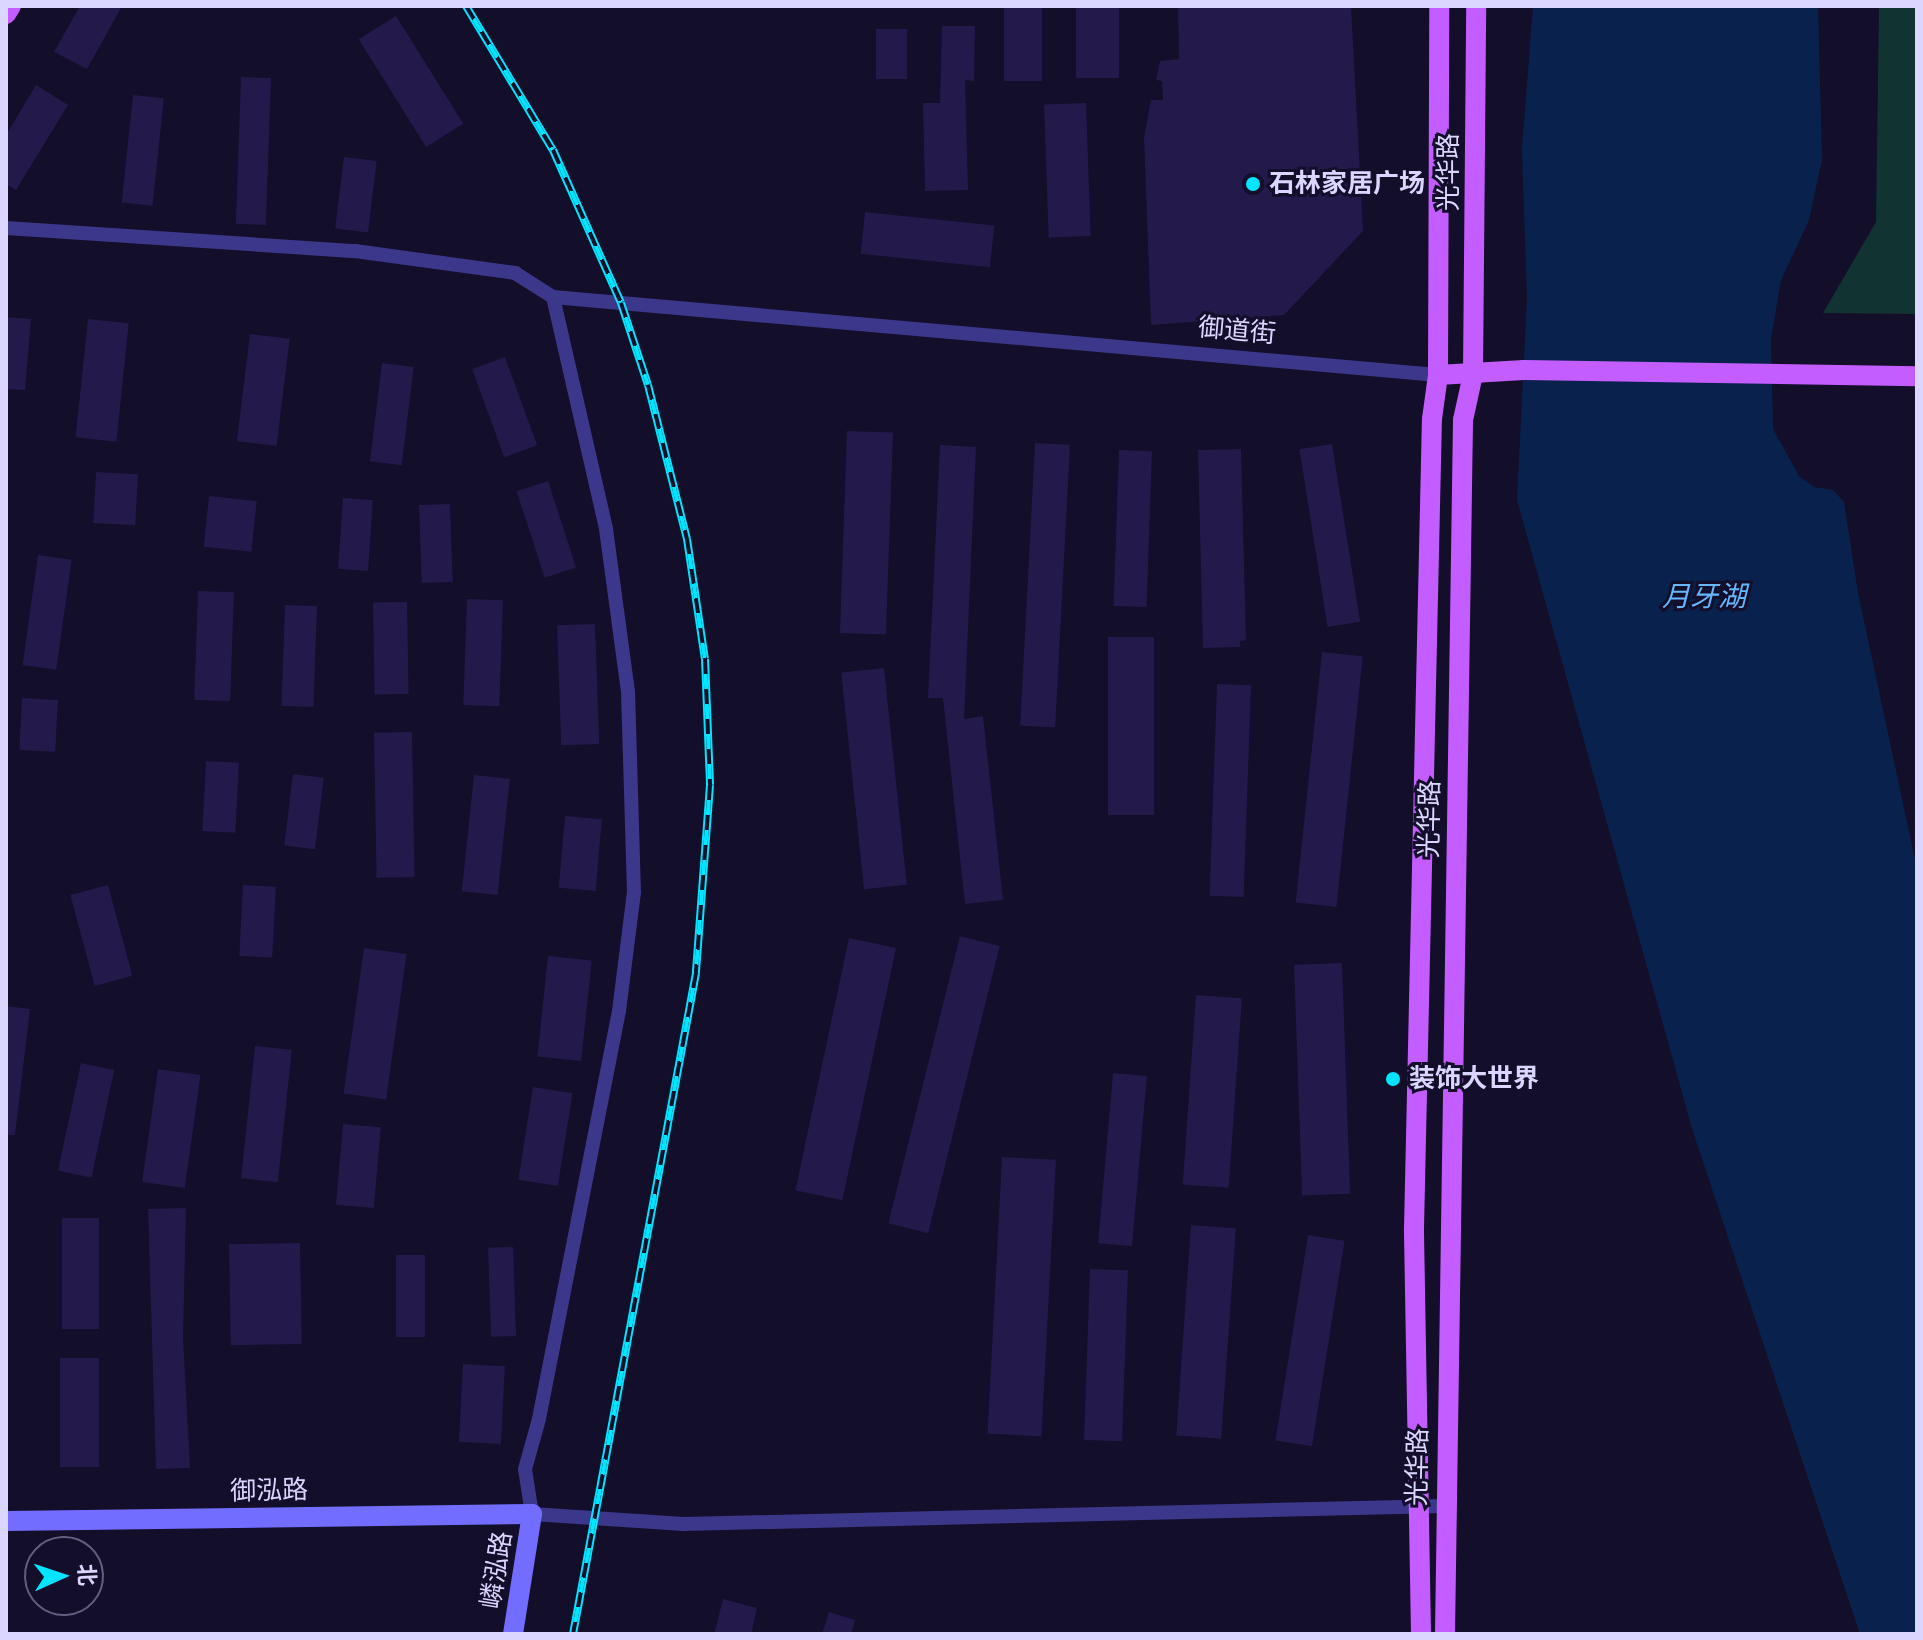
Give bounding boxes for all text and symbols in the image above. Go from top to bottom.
street label: 光华路 [1433,133,1465,211]
place label: 石林家居广场 [1269,168,1425,200]
marker: 石林家居广场 [1244,175,1262,193]
street label: 御道街 [1197,312,1277,350]
water label: 月牙湖 [1662,580,1746,614]
street label: 光华路 [1414,780,1446,858]
place label: 装饰大世界 [1409,1063,1539,1095]
marker: 装饰大世界 [1384,1070,1402,1088]
street label: 光华路 [1402,1428,1434,1506]
street label: 御泓路 [230,1475,308,1507]
street label: 嶙泓路 [475,1529,519,1611]
north arrow [24,1536,104,1616]
text: 北 [72,1563,100,1587]

